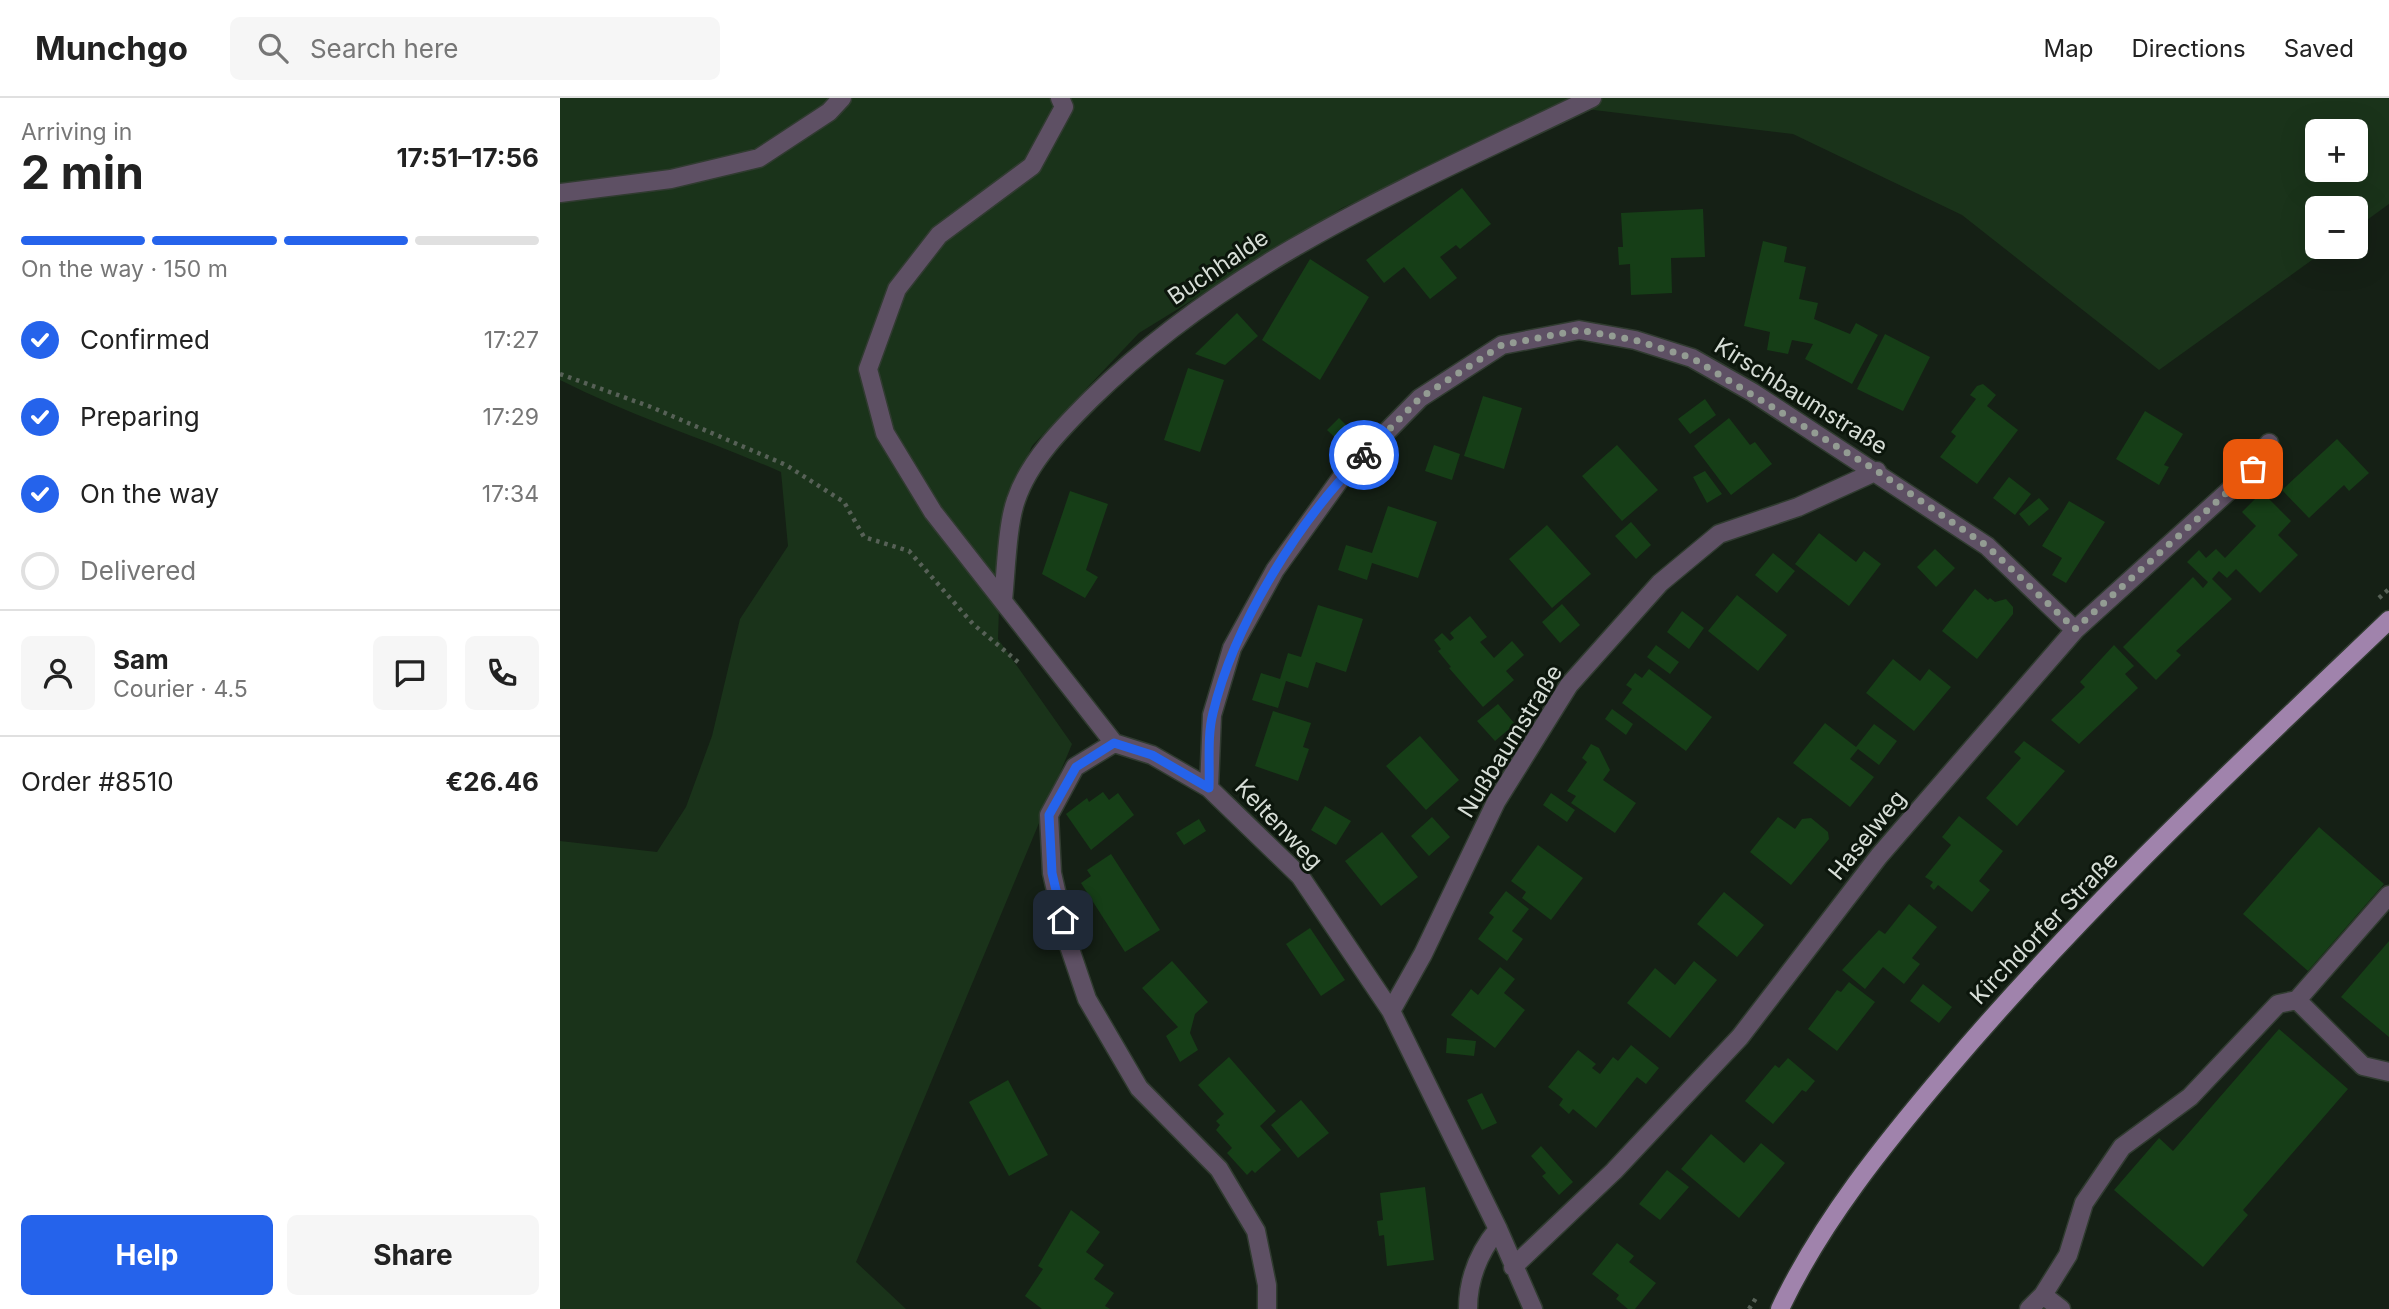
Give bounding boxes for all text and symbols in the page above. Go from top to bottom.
search box [230,17,720,80]
text: Munchgo [35,28,188,68]
icon: search [254,29,292,67]
text: Search here [310,33,459,64]
text: Map [2044,34,2093,63]
text: Directions [2131,34,2246,63]
text: Saved [2284,34,2354,63]
text: Arriving in [21,118,132,146]
map controls [2305,119,2368,259]
button: + [2305,119,2368,182]
text: 17:51–17:56 [396,142,539,173]
text: 2 min [21,144,144,200]
button: − [2305,196,2368,259]
street label: Buchhalde [1163,223,1273,311]
text: On the way · 150 m [21,255,228,283]
icon: check [21,321,59,359]
text: Confirmed [80,324,210,355]
text: 17:27 [484,326,539,354]
street label: Kirschbaumstraße [1709,331,1893,461]
icon: check [21,398,59,436]
text: Preparing [80,401,200,432]
text: 17:29 [482,403,539,431]
courier [1329,420,1399,490]
icon: bike [1345,436,1383,474]
pin [2223,439,2283,499]
icon: bag [2234,450,2272,488]
icon: check [21,475,59,513]
text: On the way [80,478,219,509]
text: 17:34 [482,480,539,508]
text: Delivered [80,555,196,586]
button: person [21,636,95,710]
button: chat [373,636,447,710]
button: phone [465,636,539,710]
text: Sam [113,644,169,675]
street label: Nußbaumstraße [1452,659,1568,823]
text: Courier · 4.5 [113,675,248,703]
text: Order #8510 [21,766,174,797]
text: €26.46 [446,766,539,797]
street label: Keltenweg [1229,773,1329,875]
street label: Haselweg [1822,785,1912,885]
street label: Kirchdorfer Straße [1964,846,2124,1010]
pin [1033,890,1093,950]
icon: home [1044,901,1082,939]
button: Help [21,1215,273,1295]
button: Share [287,1215,539,1295]

